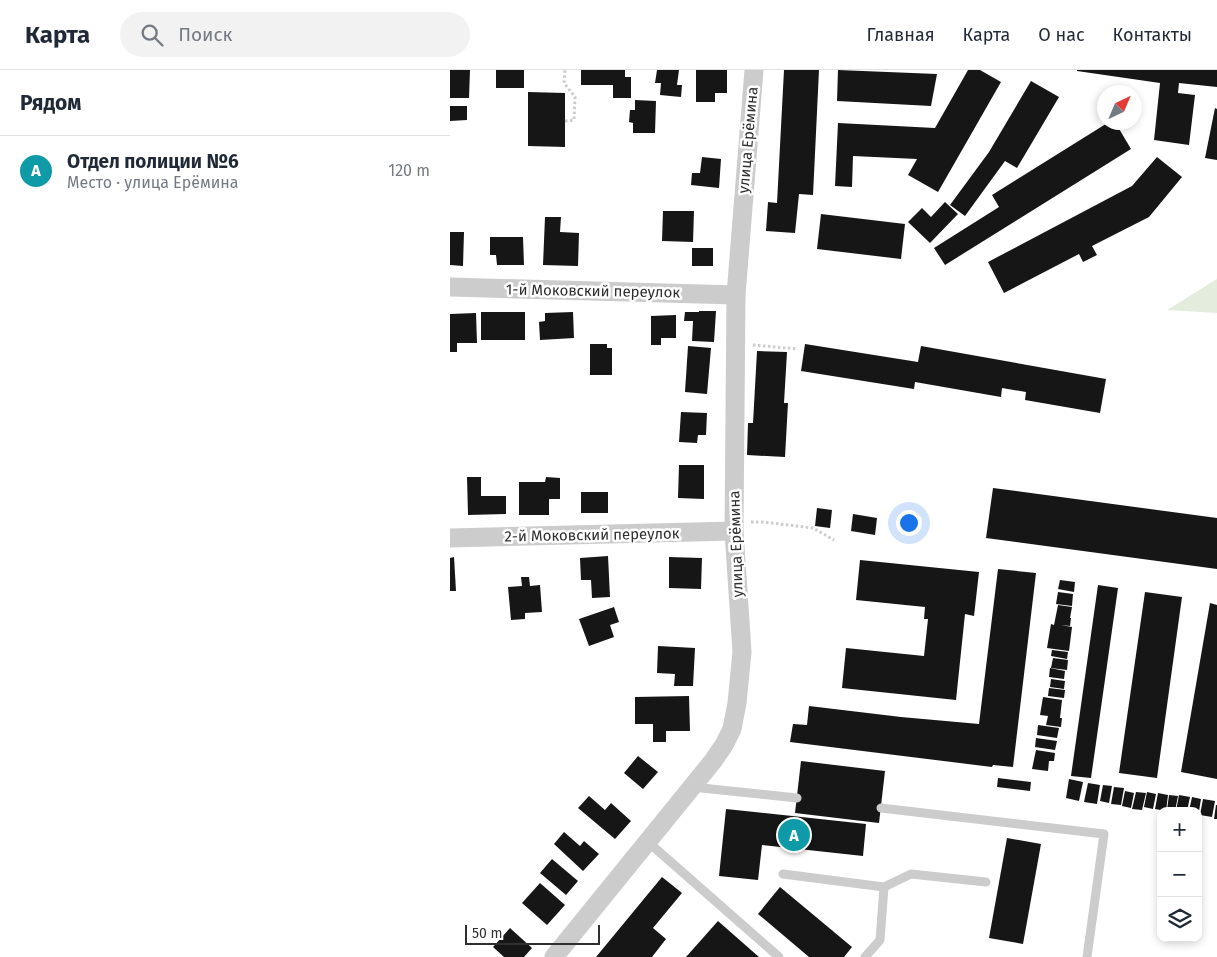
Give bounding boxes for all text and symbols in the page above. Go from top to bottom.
search box [120,12,470,57]
text: Карта [25,21,90,49]
icon: search [138,21,166,49]
text: Поиск [178,23,232,46]
text: Главная [867,24,935,46]
text: Карта [963,24,1010,46]
text: О нас [1038,24,1085,46]
text: Контакты [1113,24,1192,46]
north arrow [1097,85,1142,130]
street label: улица Ерёмина [734,86,762,194]
text: Рядом [20,90,81,116]
text: Отдел полиции №6 [67,150,239,173]
text: A [31,161,41,180]
text: 120 m [388,161,430,180]
text: Место · улица Ерёмина [67,173,238,192]
street label: 1-й Моковский переулок [506,280,680,302]
street label: улица Ерёмина [725,490,747,598]
your location [896,510,922,536]
street label: 2-й Моковский переулок [504,524,680,546]
map controls [1157,807,1202,942]
button: + [1157,807,1202,852]
pin: A [778,816,810,854]
button: − [1157,852,1202,897]
button: layers [1157,897,1202,942]
scale bar [465,922,600,945]
text: 50 m [472,925,503,942]

